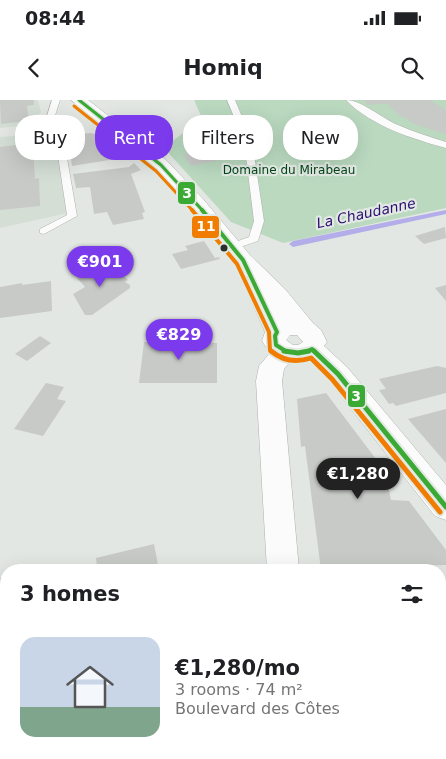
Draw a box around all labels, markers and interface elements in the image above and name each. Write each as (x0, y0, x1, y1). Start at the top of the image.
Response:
text: 08:44 (25, 7, 85, 29)
icon: back (20, 54, 48, 82)
icon: search (398, 54, 426, 82)
text: Homiq (183, 55, 263, 80)
chip: Buy (15, 115, 85, 160)
chip: Rent (95, 115, 173, 160)
chip: Filters (183, 115, 273, 160)
chip: New (283, 115, 358, 160)
park label: Domaine du Mirabeau (223, 163, 355, 177)
line badge: 3 (177, 181, 196, 205)
text: 3 (182, 185, 192, 201)
water label: La Chaudanne (315, 195, 417, 231)
line badge: 11 (191, 215, 220, 239)
text: 11 (196, 218, 216, 234)
unlabelled marker (219, 243, 229, 253)
pin: €901 (70, 246, 130, 288)
text: €901 (78, 252, 122, 271)
pin: €829 (149, 318, 209, 361)
text: €829 (157, 325, 201, 344)
line badge: 3 (347, 384, 366, 408)
text: 3 (351, 388, 361, 404)
pin: €1,280 (317, 458, 399, 500)
text: €1,280 (327, 464, 389, 483)
icon: filters (398, 580, 426, 608)
text: 3 homes (20, 582, 120, 606)
text: €1,280/mo (175, 656, 300, 680)
icon: home (60, 657, 120, 717)
text: 3 rooms · 74 m² (175, 680, 303, 699)
text: Boulevard des Côtes (175, 699, 340, 718)

